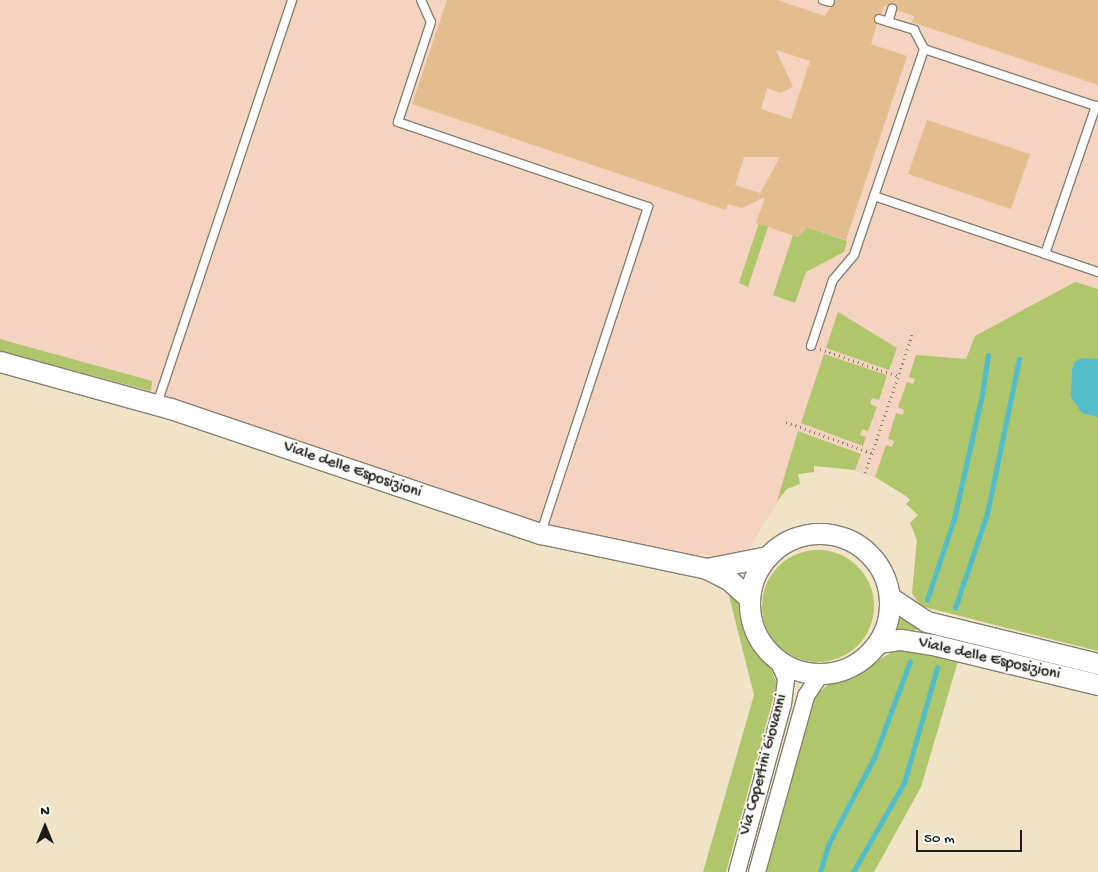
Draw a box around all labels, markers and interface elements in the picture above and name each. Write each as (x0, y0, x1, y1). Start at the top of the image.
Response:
street label: Viale delle Esposizioni (280, 438, 424, 504)
street label: Viale delle Esposizioni (916, 634, 1062, 686)
street label: Via Copertini Giovanni (737, 692, 793, 838)
north arrow (20, 802, 70, 852)
text: N (40, 803, 50, 820)
scale bar (918, 820, 1024, 852)
text: 50 m (924, 830, 955, 848)

